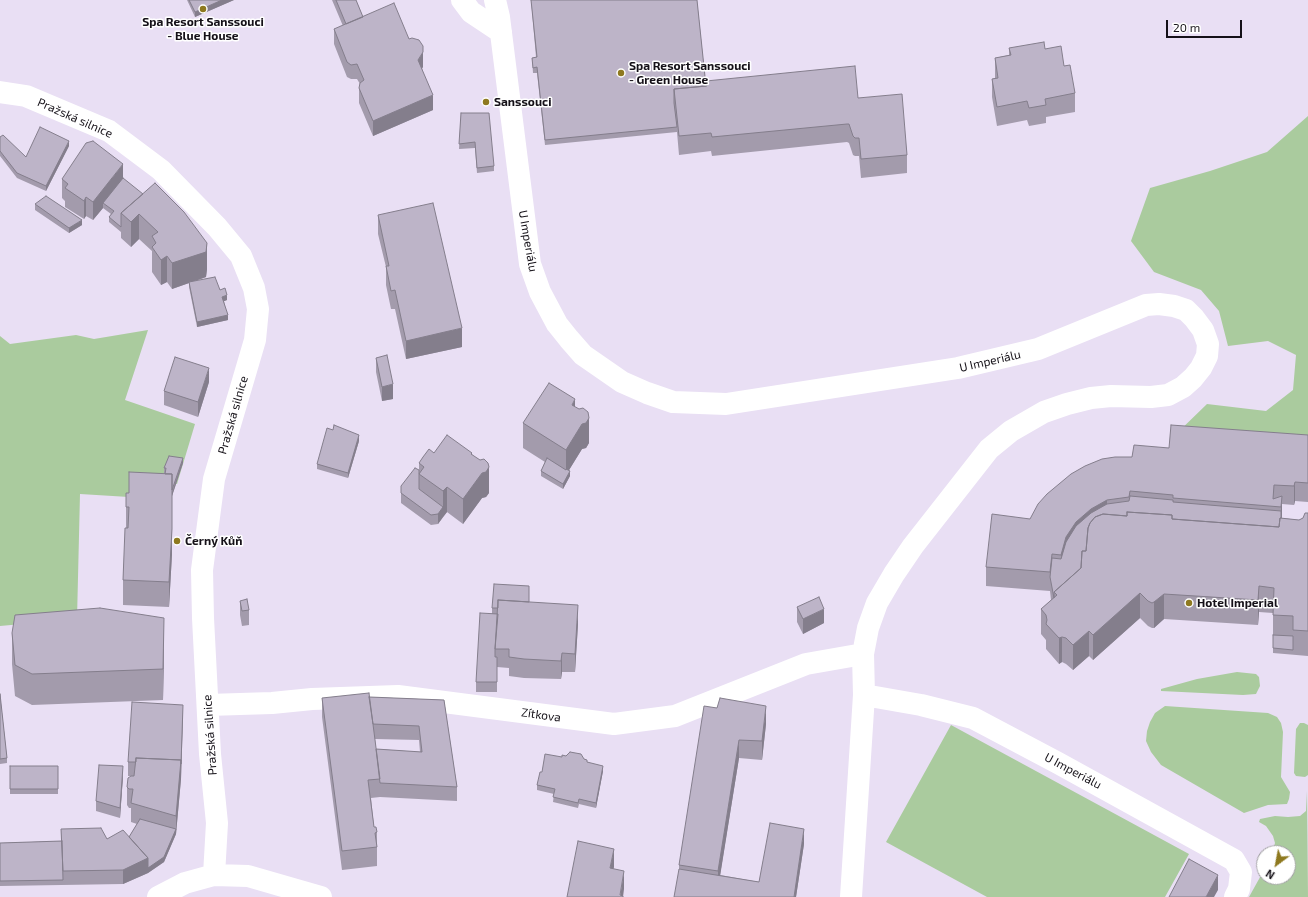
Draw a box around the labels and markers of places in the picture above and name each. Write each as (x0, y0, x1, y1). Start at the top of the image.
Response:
marker: Spa Resort Sanssouci - Blue House (198, 4, 208, 14)
place label: Spa Resort Sanssouci - Blue House (142, 15, 264, 43)
place label: Spa Resort Sanssouci - Green House (629, 59, 751, 87)
marker: Spa Resort Sanssouci - Green House (616, 68, 626, 78)
place label: Sanssouci (494, 95, 551, 109)
marker: Sanssouci (481, 97, 491, 107)
place label: Černý Kůň (185, 534, 242, 548)
marker: Černý Kůň (172, 536, 182, 546)
place label: Hotel Imperial (1197, 596, 1278, 610)
marker: Hotel Imperial (1184, 598, 1194, 608)

